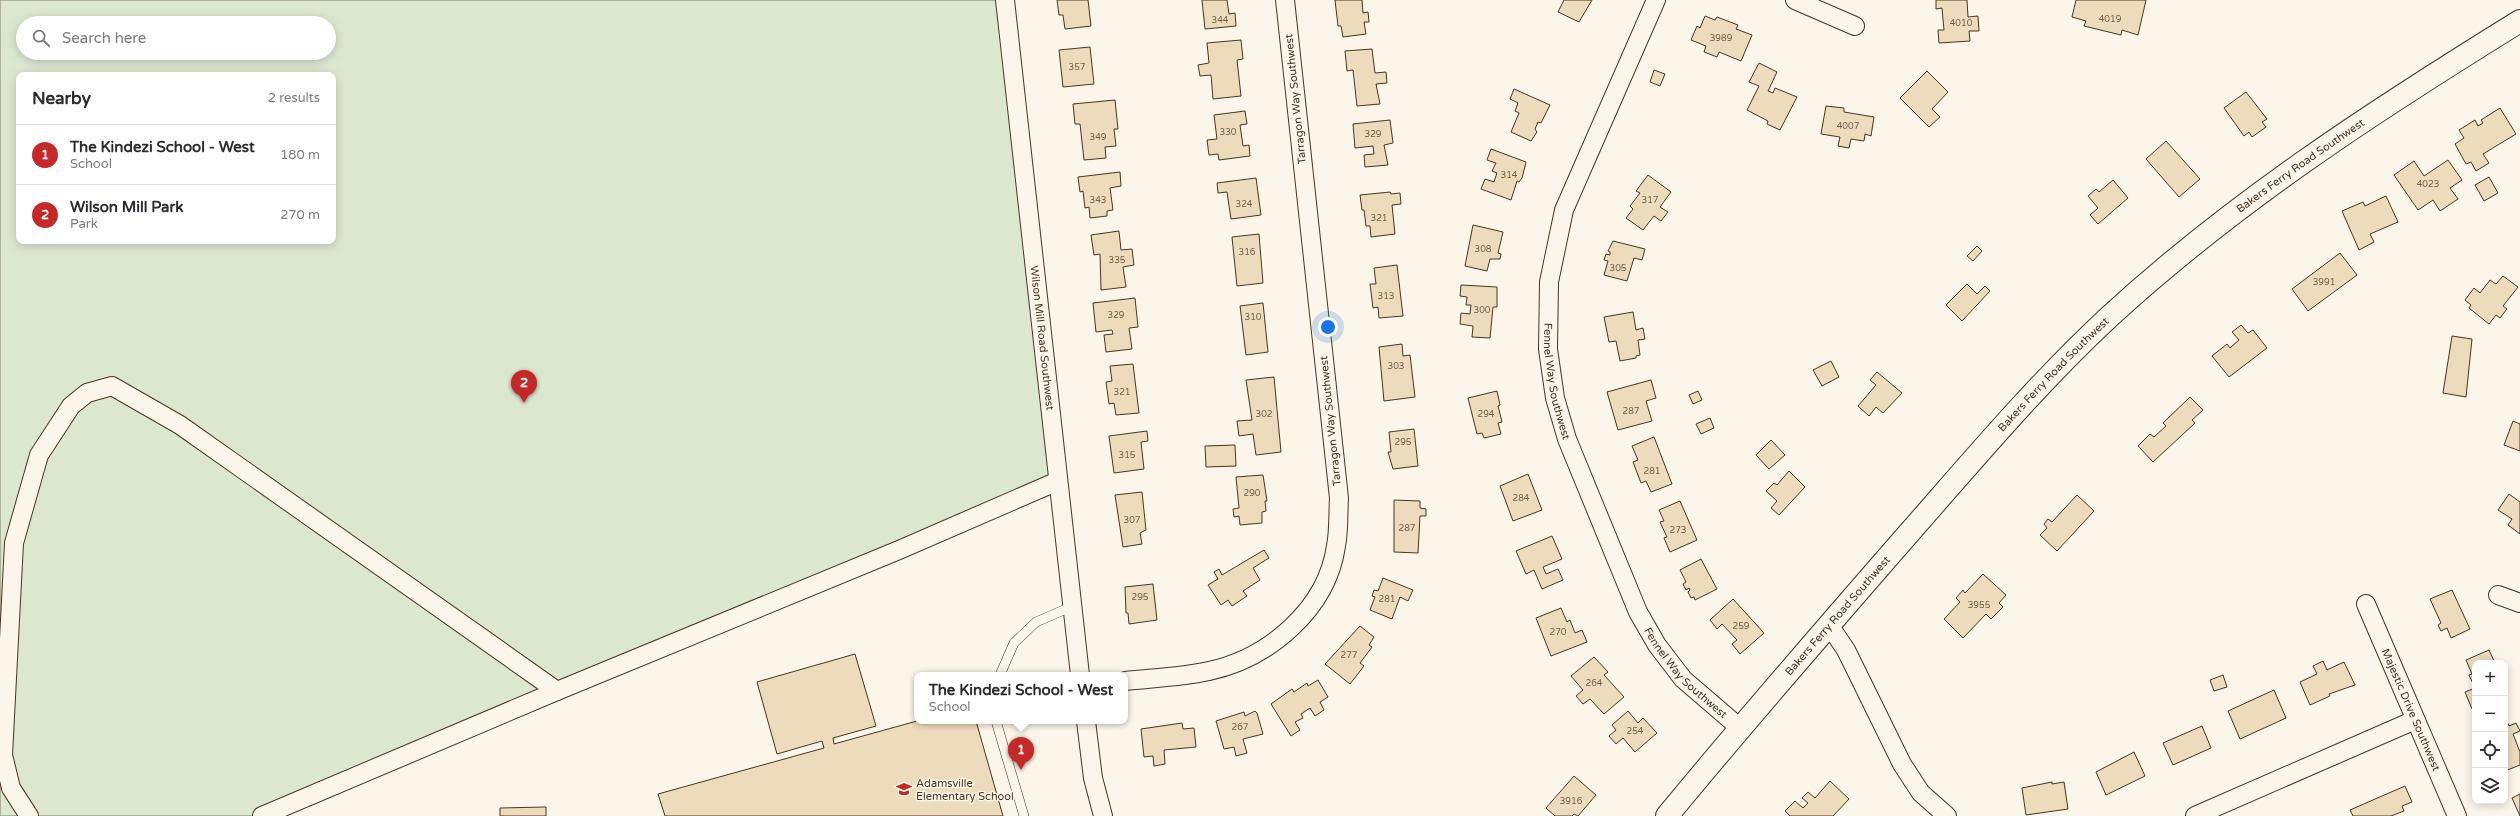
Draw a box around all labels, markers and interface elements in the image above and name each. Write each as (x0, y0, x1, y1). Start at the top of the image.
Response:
house number: 4019 (2099, 14, 2122, 25)
house number: 344 (1212, 15, 1229, 26)
search box (16, 16, 336, 60)
house number: 4010 (1950, 18, 1973, 29)
icon: search (30, 27, 52, 49)
text: Search here (62, 29, 146, 47)
street label: Tarragon Way Southwest (1282, 33, 1309, 165)
house number: 3989 (1710, 33, 1733, 44)
house number: 357 (1069, 62, 1086, 73)
text: Nearby (32, 88, 91, 109)
text: 2 results (268, 90, 320, 106)
street label: Bakers Ferry Road Southwest (2234, 116, 2367, 216)
house number: 4007 (1837, 121, 1860, 132)
house number: 330 (1220, 127, 1237, 138)
house number: 329 (1365, 129, 1382, 140)
house number: 349 (1090, 132, 1107, 143)
text: The Kindezi School - West (70, 138, 255, 156)
text: 1 (41, 147, 49, 163)
text: 180 m (280, 147, 320, 163)
text: School (70, 156, 112, 172)
house number: 314 (1501, 170, 1518, 181)
house number: 4023 (2417, 179, 2439, 190)
house number: 343 (1090, 195, 1106, 206)
house number: 317 (1642, 195, 1659, 206)
text: Wilson Mill Park (70, 198, 183, 216)
house number: 324 (1236, 199, 1253, 210)
text: 2 (41, 207, 49, 223)
text: 270 m (280, 207, 320, 223)
house number: 321 (1371, 213, 1387, 224)
text: Park (70, 216, 98, 232)
house number: 308 (1475, 244, 1492, 255)
house number: 316 (1239, 247, 1256, 258)
house number: 335 (1109, 255, 1126, 266)
house number: 305 (1610, 263, 1627, 274)
street label: Wilson Mill Road Southwest (1028, 265, 1057, 411)
house number: 3991 (2313, 277, 2335, 288)
house number: 313 (1378, 291, 1394, 302)
house number: 300 (1474, 305, 1491, 316)
house number: 329 (1108, 310, 1125, 321)
house number: 310 (1245, 312, 1262, 323)
street label: Bakers Ferry Road Southwest (1995, 315, 2112, 434)
your location (1318, 317, 1338, 337)
street label: Fennel Way Southwest (1541, 323, 1573, 441)
street label: Tarragon Way Southwest (1317, 355, 1344, 487)
house number: 303 (1388, 361, 1404, 372)
pin: 2 (511, 370, 537, 403)
house number: 321 (1114, 387, 1130, 398)
house number: 287 (1623, 406, 1640, 417)
house number: 302 (1256, 409, 1272, 420)
house number: 294 (1478, 409, 1495, 420)
house number: 295 (1395, 437, 1412, 448)
house number: 315 (1119, 450, 1136, 461)
house number: 281 (1644, 466, 1660, 477)
house number: 290 (1244, 488, 1261, 499)
house number: 284 (1513, 493, 1530, 504)
house number: 307 (1124, 515, 1141, 526)
house number: 287 (1399, 523, 1416, 534)
house number: 273 (1670, 525, 1686, 536)
street label: Bakers Ferry Road Southwest (1782, 554, 1893, 678)
house number: 295 (1132, 592, 1149, 603)
house number: 281 (1379, 594, 1395, 605)
house number: 3955 (1968, 600, 1991, 611)
house number: 259 (1733, 621, 1750, 632)
street label: Fennel Way Southwest (1641, 625, 1730, 721)
house number: 270 (1550, 627, 1567, 638)
street label: Majestic Drive Southwest (2379, 647, 2443, 773)
house number: 277 (1341, 650, 1358, 661)
map controls (2472, 660, 2508, 804)
button: + (2472, 660, 2508, 696)
popup (914, 672, 1128, 724)
house number: 264 (1586, 678, 1603, 689)
text: The Kindezi School - West (929, 681, 1113, 699)
button: − (2472, 696, 2508, 732)
text: School (929, 699, 971, 715)
house number: 267 (1232, 722, 1249, 733)
house number: 254 (1627, 726, 1644, 737)
button: locate (2472, 732, 2508, 768)
pin: 1 (1008, 737, 1034, 770)
button: layers (2472, 768, 2508, 804)
place label: Adamsville Elementary School (916, 777, 1014, 803)
school or university icon: Adamsville Elementary School (895, 780, 913, 798)
house number: 3916 (1560, 796, 1583, 807)

